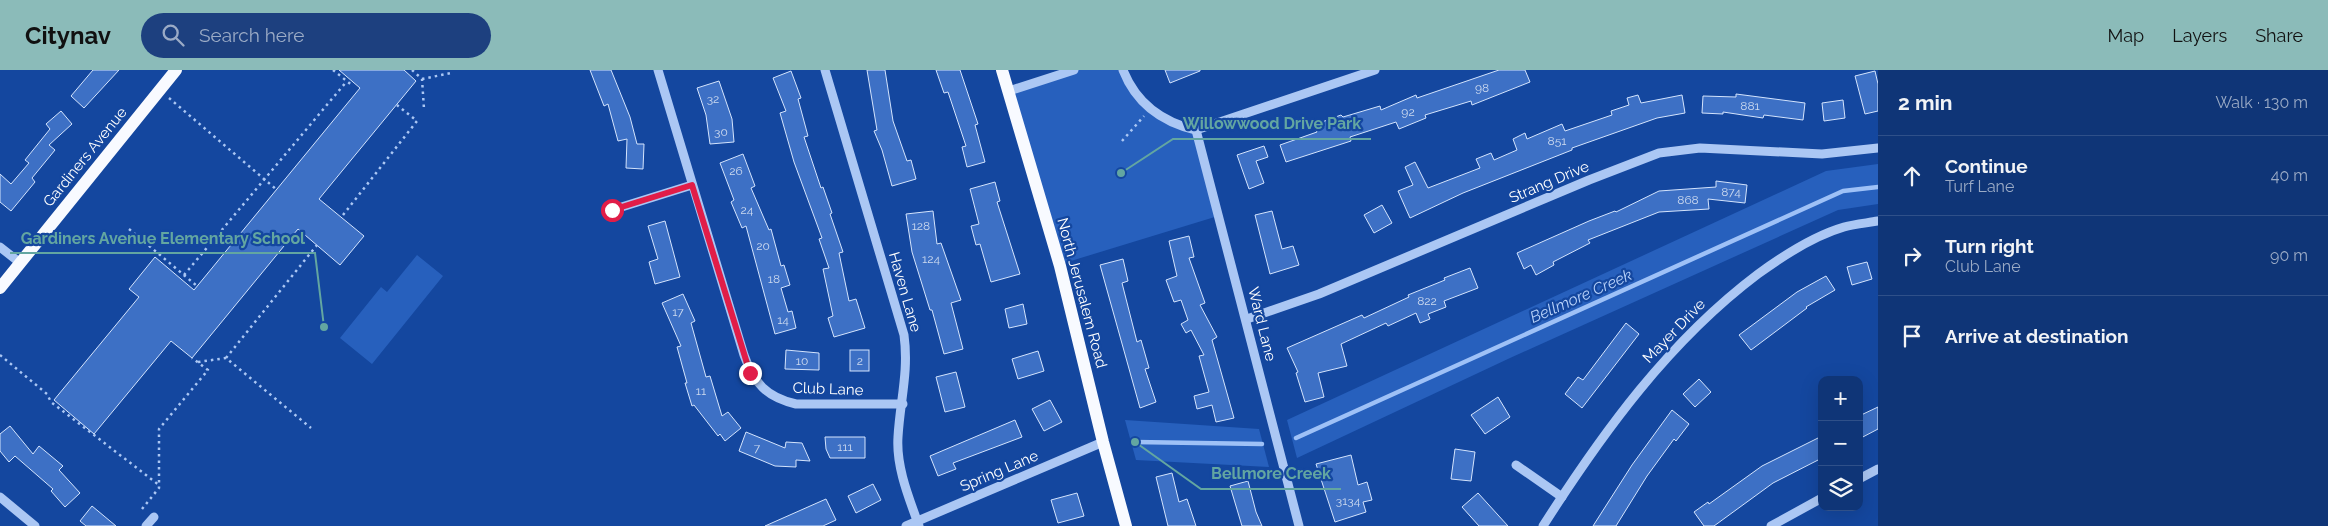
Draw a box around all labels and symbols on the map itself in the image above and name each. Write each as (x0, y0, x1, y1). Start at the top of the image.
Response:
house number: 98 (1475, 81, 1489, 95)
house number: 32 (707, 92, 719, 106)
house number: 881 (1740, 99, 1760, 113)
street label: Gardiners Avenue (39, 104, 131, 210)
house number: 92 (1401, 105, 1415, 119)
callout: Willowwood Drive Park (1173, 108, 1371, 139)
text: Willowwood Drive Park (1183, 114, 1361, 133)
house number: 30 (714, 125, 728, 139)
house number: 851 (1548, 134, 1566, 148)
street label: Strang Drive (1506, 157, 1592, 207)
house number: 26 (729, 164, 743, 178)
house number: 874 (1721, 185, 1741, 199)
house number: 868 (1677, 193, 1699, 207)
route start (601, 199, 624, 222)
house number: 24 (741, 203, 754, 217)
street label: North Jerusalem Road (1053, 216, 1111, 370)
house number: 128 (912, 219, 930, 233)
callout: Gardiners Avenue Elementary School (10, 222, 315, 253)
text: Gardiners Avenue Elementary School (21, 229, 306, 248)
house number: 20 (756, 239, 770, 253)
street label: Haven Lane (885, 250, 925, 334)
house number: 124 (922, 252, 940, 266)
water label: Bellmore Creek (1527, 265, 1635, 327)
house number: 18 (768, 272, 780, 286)
street label: Ward Lane (1244, 285, 1280, 363)
house number: 822 (1417, 294, 1437, 308)
street label: Mayer Drive (1639, 295, 1709, 367)
house number: 17 (672, 305, 684, 319)
house number: 14 (777, 313, 789, 327)
house number: 10 (796, 354, 808, 368)
house number: 2 (857, 354, 863, 368)
route end (739, 362, 762, 385)
street label: Club Lane (792, 379, 864, 399)
house number: 11 (696, 384, 706, 398)
house number: 111 (837, 440, 853, 454)
house number: 7 (754, 441, 761, 455)
street label: Spring Lane (957, 446, 1041, 496)
callout: Bellmore Creek (1201, 458, 1341, 489)
text: Bellmore Creek (1211, 464, 1331, 483)
house number: 3134 (1336, 494, 1361, 508)

